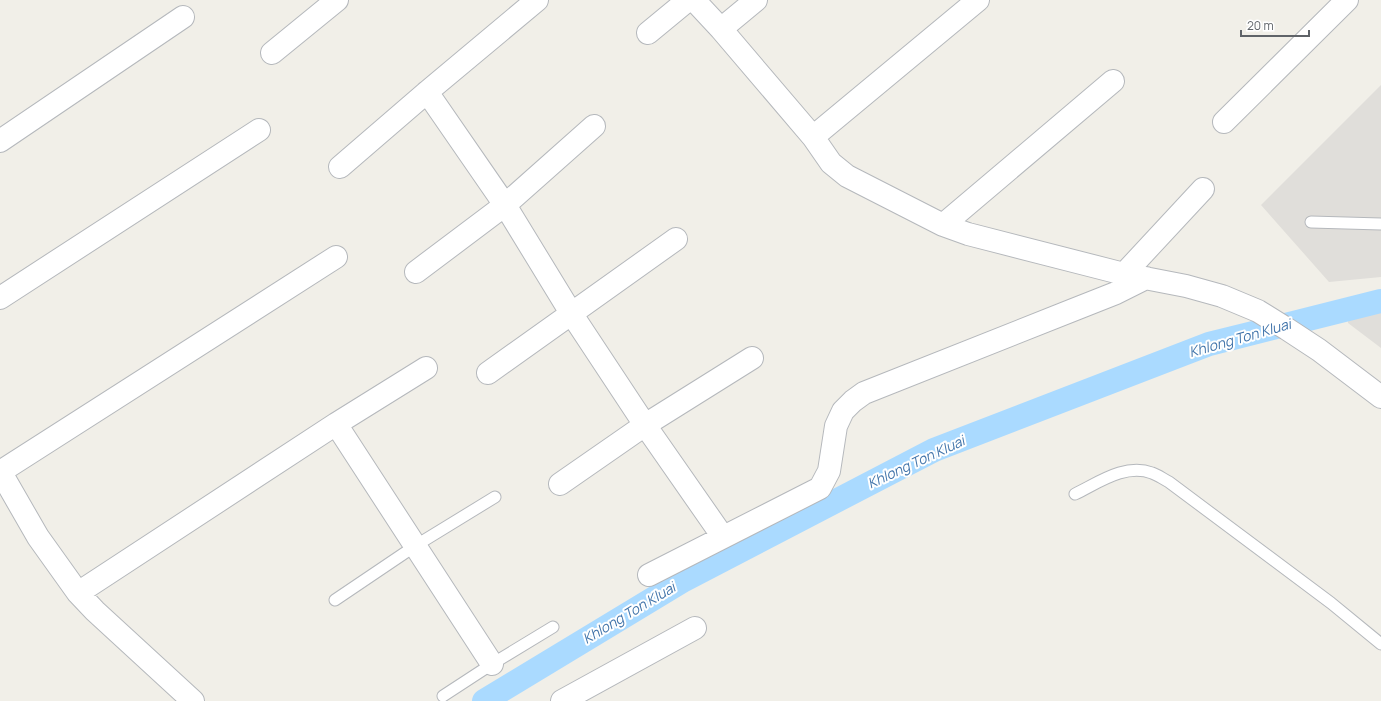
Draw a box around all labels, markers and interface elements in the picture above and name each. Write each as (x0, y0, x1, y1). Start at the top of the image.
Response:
scale bar (1241, 12, 1309, 38)
text: 20 m (1247, 17, 1274, 34)
water label: Khlong Ton Kluai (1187, 313, 1295, 361)
water label: Khlong Ton Kluai (864, 430, 969, 492)
water label: Khlong Ton Kluai (579, 576, 680, 648)

